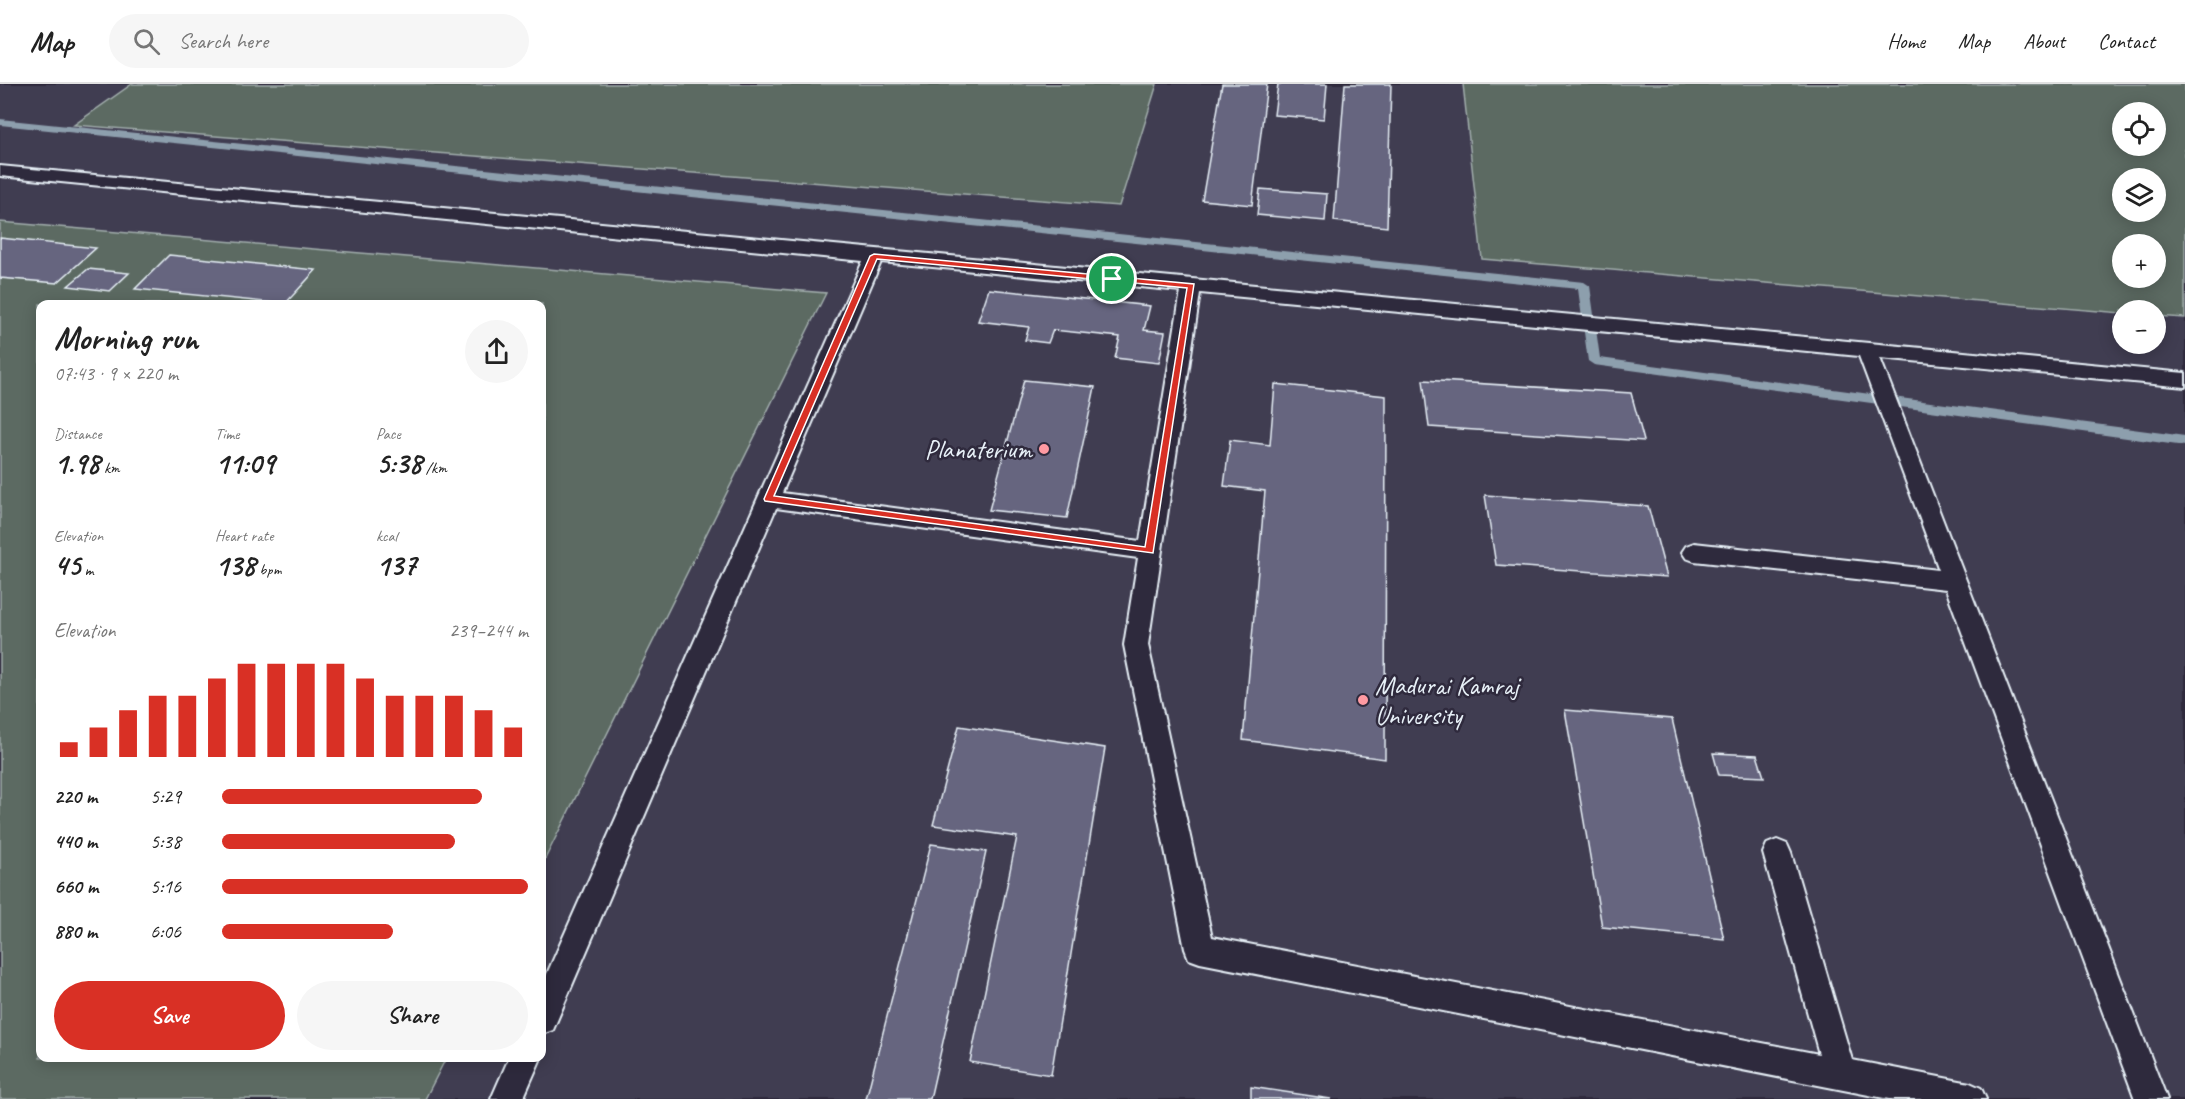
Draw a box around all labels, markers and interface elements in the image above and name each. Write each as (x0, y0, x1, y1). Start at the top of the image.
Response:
search box (109, 14, 529, 68)
text: Map (30, 24, 73, 59)
icon: search (130, 25, 163, 58)
text: Search here (178, 27, 268, 55)
text: Home (1887, 28, 1925, 54)
text: Map (1958, 28, 1990, 54)
text: About (2023, 28, 2065, 54)
text: Contact (2098, 28, 2155, 54)
map controls (2112, 102, 2166, 354)
button: locate (2112, 102, 2166, 156)
button: layers (2112, 168, 2166, 222)
button: + (2112, 234, 2166, 288)
pin (1086, 253, 1137, 304)
icon: arrive (1095, 262, 1128, 295)
button: − (2112, 300, 2166, 354)
text: Morning run (54, 317, 198, 359)
button: share (465, 320, 528, 383)
text: 07:43 · 9 × 220 m (54, 361, 178, 386)
text: Distance (54, 424, 102, 444)
text: Time (215, 424, 239, 444)
text: Pace (376, 424, 401, 444)
place label: Planaterium (925, 433, 1034, 466)
marker: Planaterium (1037, 442, 1051, 456)
text: 1.98 (54, 444, 100, 482)
text: 11:09 (215, 444, 275, 482)
text: 5:38 (376, 444, 422, 482)
text: km (100, 458, 120, 478)
text: /km (422, 458, 447, 478)
text: Elevation (54, 526, 103, 546)
text: Heart rate (215, 526, 273, 546)
text: kcal (376, 526, 397, 546)
text: 45 (54, 546, 81, 584)
text: 138 (215, 546, 256, 584)
text: 137 (376, 546, 416, 584)
text: m (81, 560, 93, 580)
text: bpm (256, 560, 281, 580)
text: Elevation (54, 618, 116, 643)
text: 239–244 m (449, 618, 528, 643)
place label: Madurai Kamraj University (1375, 669, 1522, 732)
marker: Madurai Kamraj University (1356, 693, 1370, 707)
text: 220 m (54, 784, 97, 809)
text: 5:29 (150, 784, 181, 809)
text: 440 m (54, 829, 97, 854)
text: 5:38 (150, 829, 181, 854)
text: 660 m (54, 874, 98, 899)
text: 5:16 (150, 874, 181, 899)
text: 880 m (54, 919, 97, 944)
text: 6:06 (150, 919, 181, 944)
button: Save (54, 981, 285, 1050)
button: Share (297, 981, 528, 1050)

